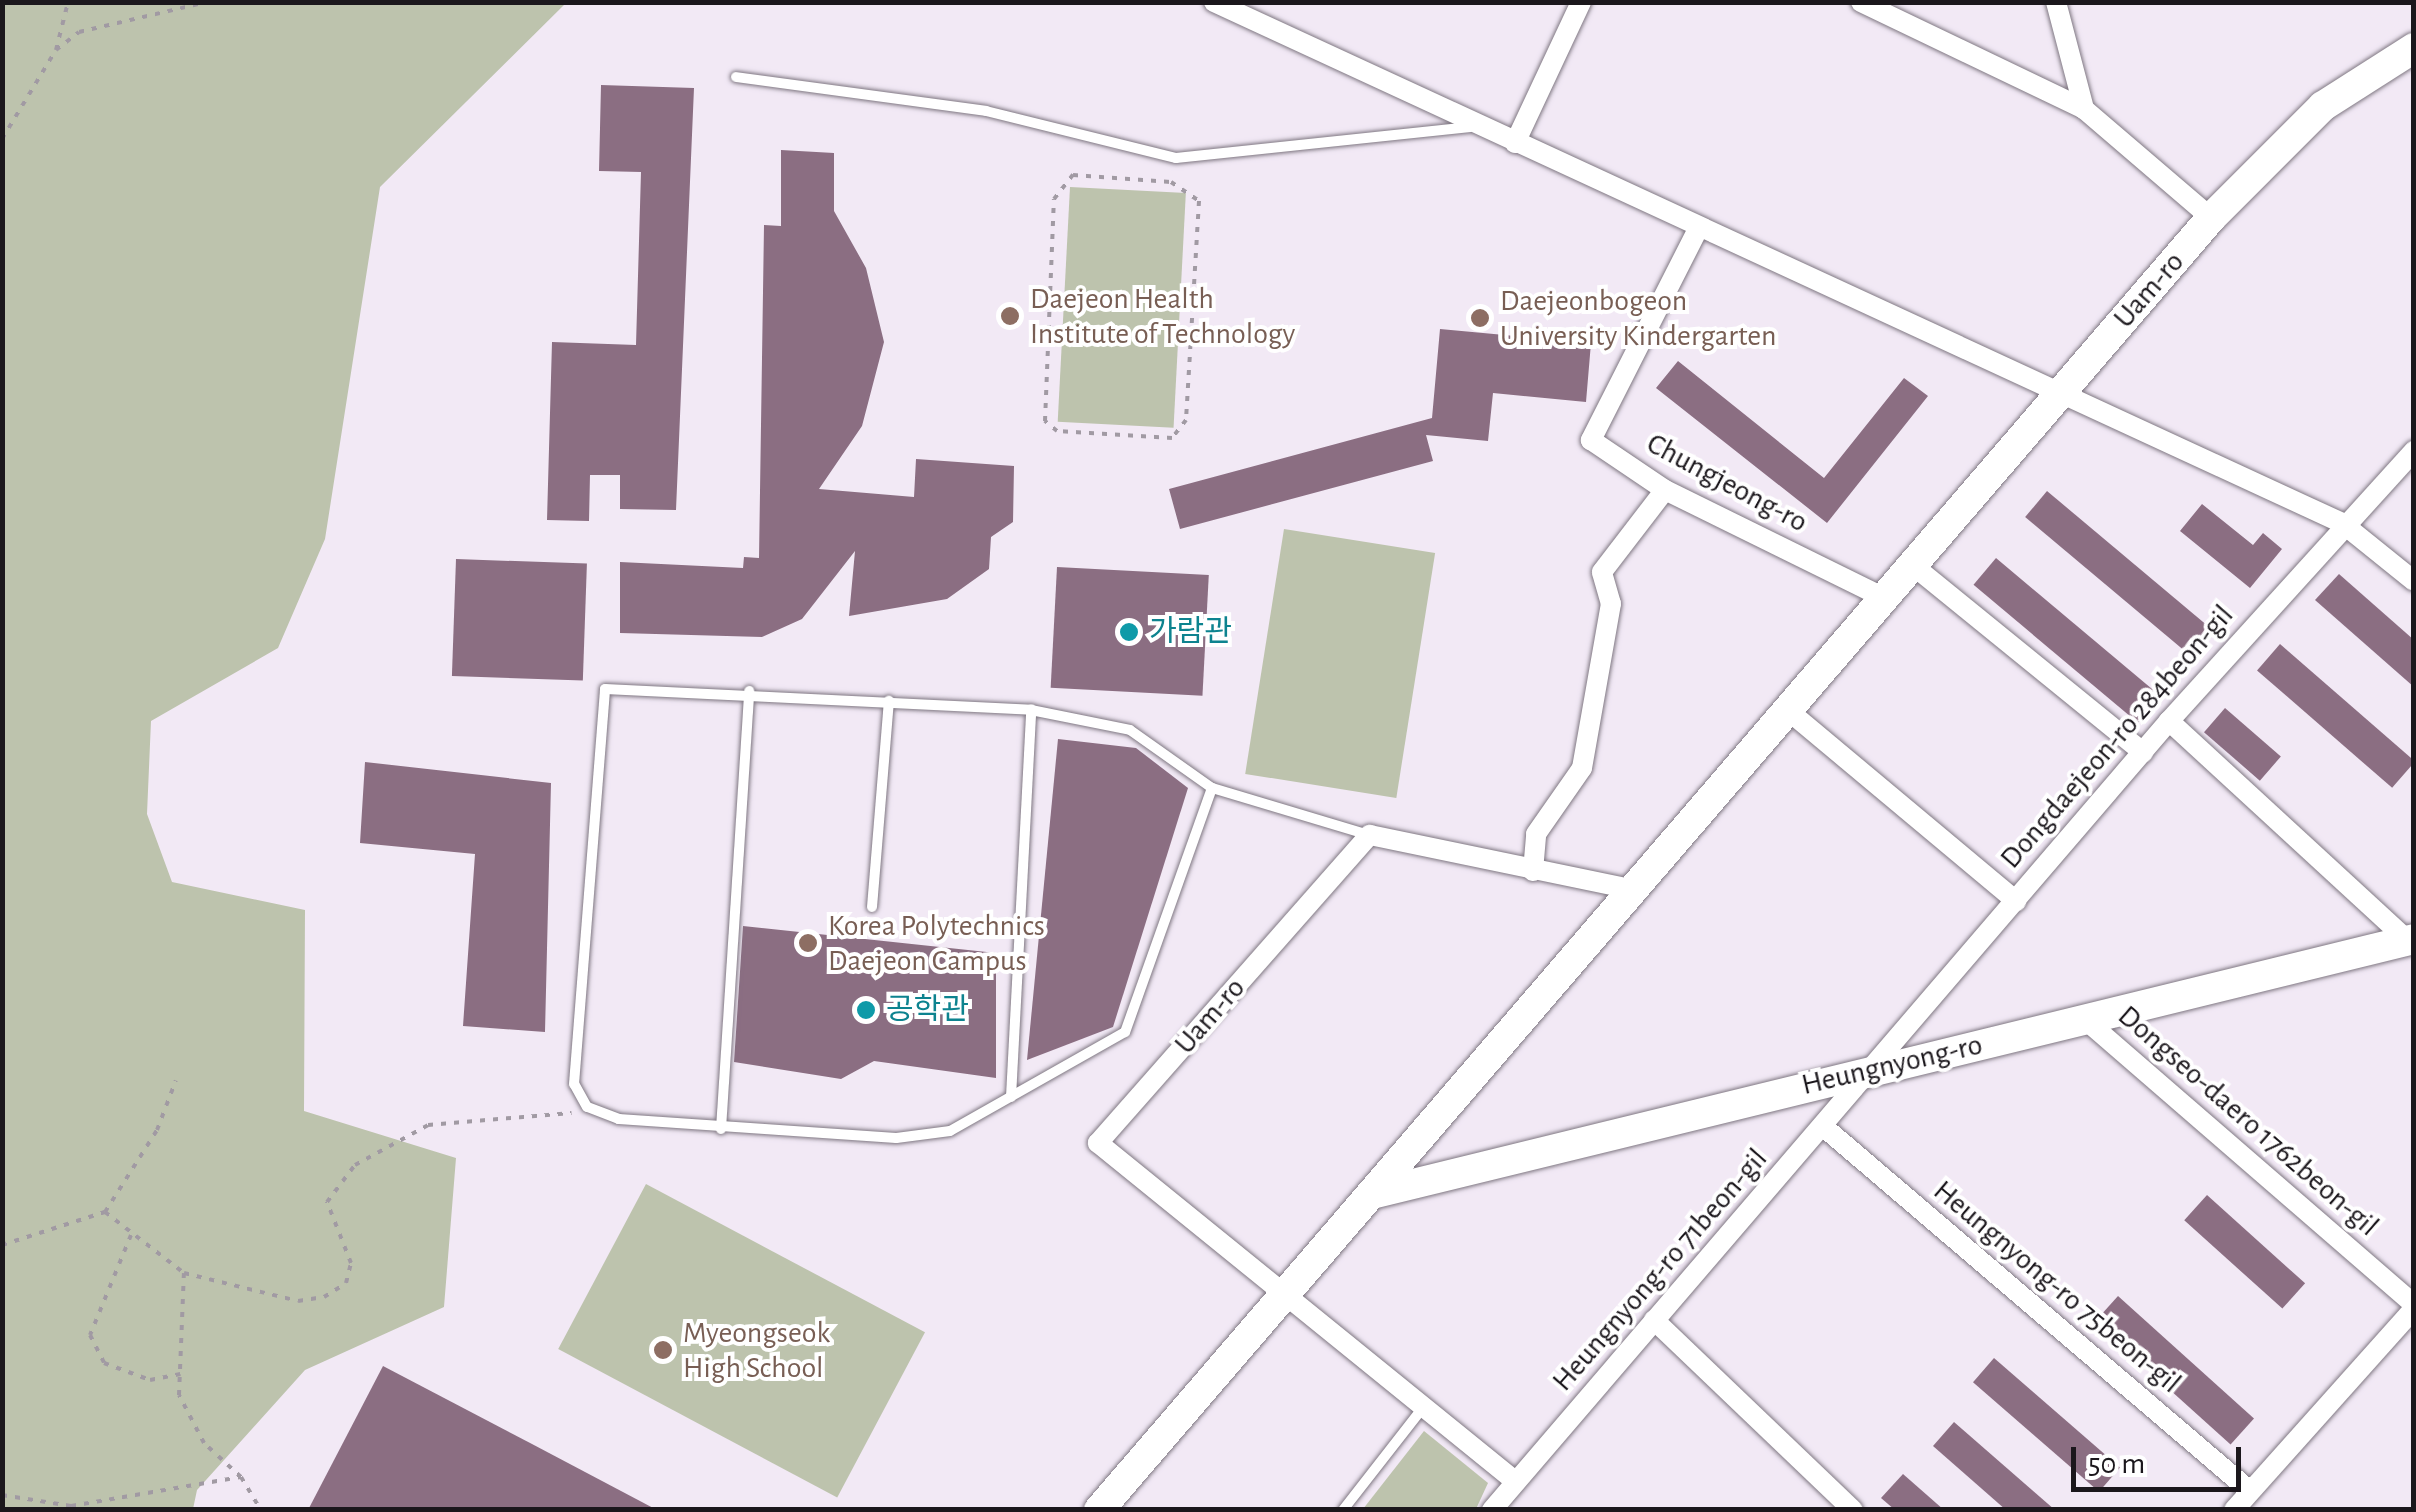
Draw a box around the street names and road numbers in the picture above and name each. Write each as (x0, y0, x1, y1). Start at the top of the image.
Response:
street label: Uam-ro (2106, 244, 2192, 336)
street label: Chungjeong-ro (1641, 426, 1813, 540)
street label: Dongdaejeon-ro 284beon-gil (1993, 598, 2241, 876)
street label: Uam-ro (1167, 970, 1253, 1062)
street label: Dongseo-daero 1762beon-gil (2110, 998, 2386, 1244)
street label: Heungnyong-ro (1798, 1027, 1986, 1103)
street label: Heungnyong-ro 71beon-gil (1545, 1141, 1775, 1399)
street label: Heungnyong-ro 75beon-gil (1926, 1173, 2188, 1401)

